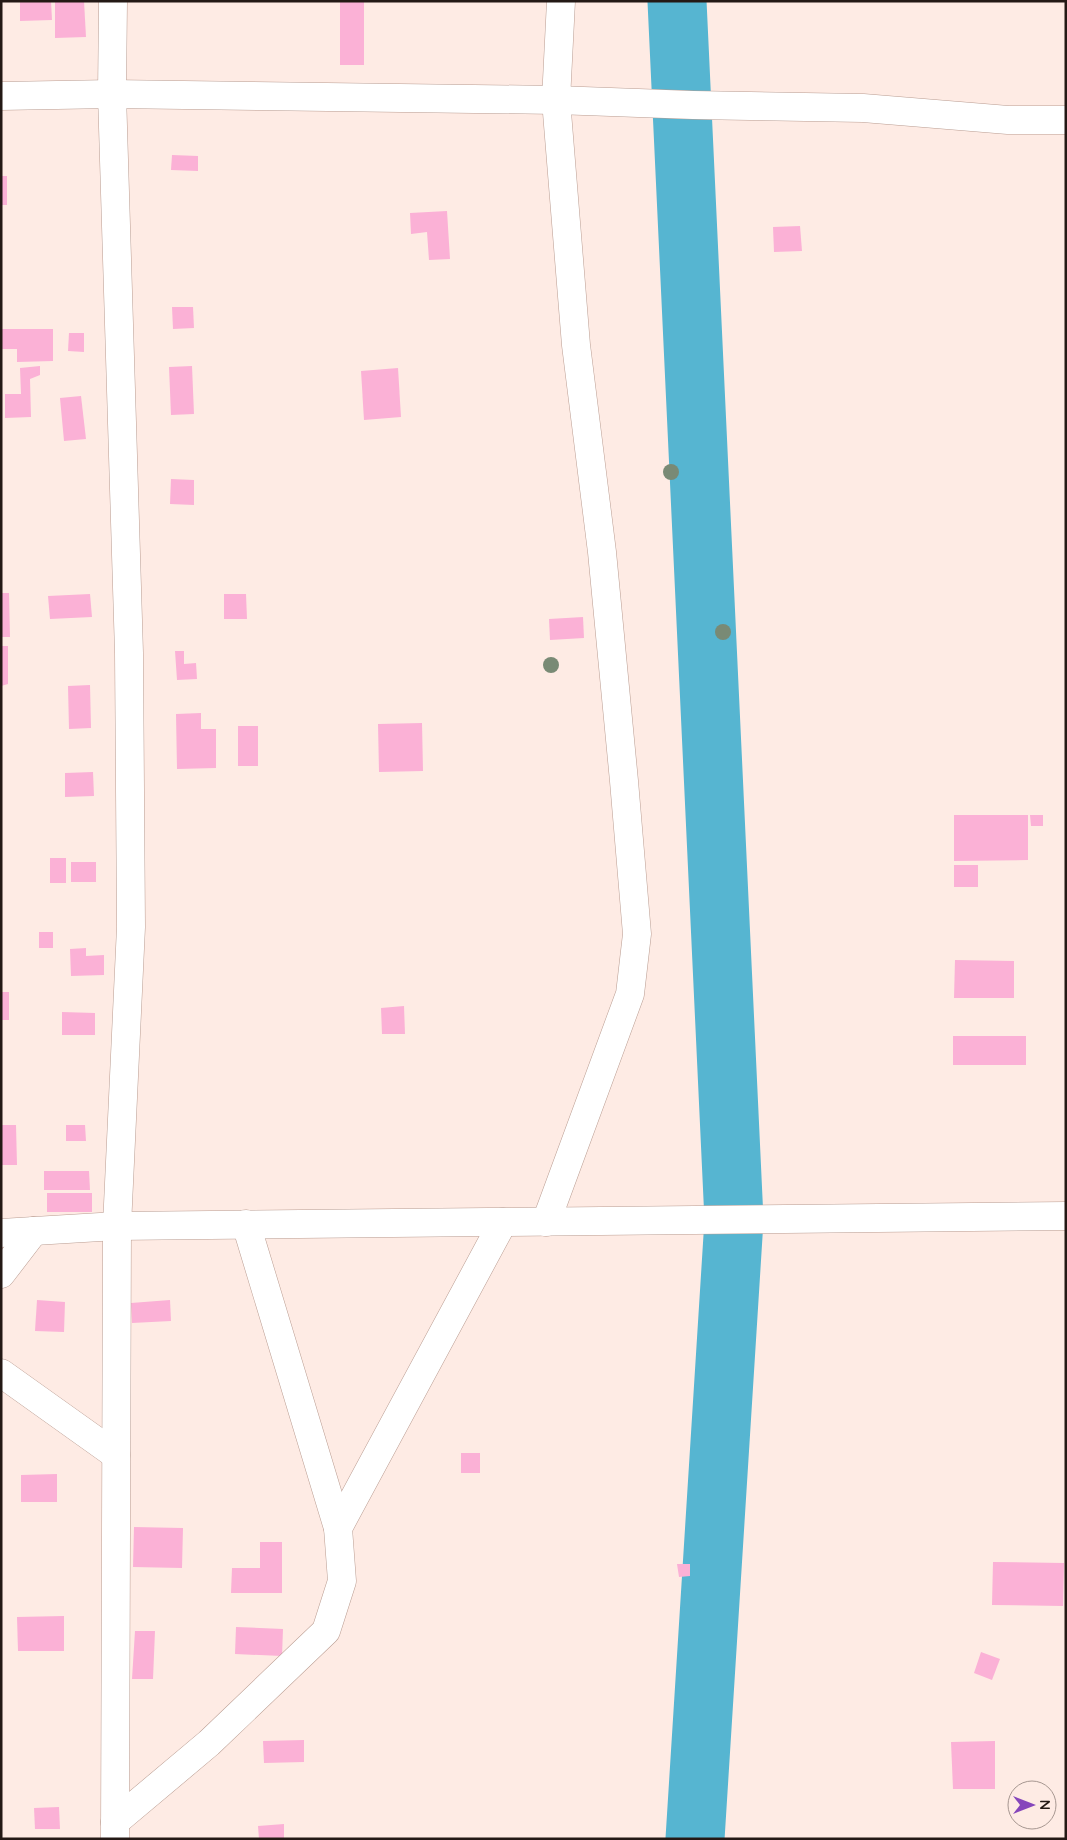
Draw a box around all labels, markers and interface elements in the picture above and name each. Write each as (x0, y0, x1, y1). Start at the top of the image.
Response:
north arrow (1007, 1780, 1057, 1830)
text: N (1036, 1800, 1054, 1810)

